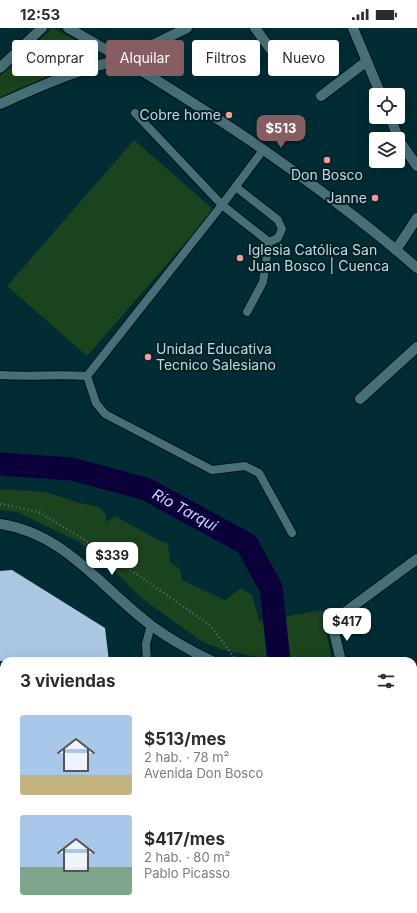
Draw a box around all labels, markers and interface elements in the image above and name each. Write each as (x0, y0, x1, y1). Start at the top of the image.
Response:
text: 12:53 (20, 5, 60, 24)
chip: Comprar (12, 40, 98, 76)
chip: Alquilar (106, 40, 184, 76)
chip: Filtros (192, 40, 260, 76)
chip: Nuevo (268, 40, 339, 76)
map controls (369, 88, 405, 168)
button: locate (369, 88, 405, 124)
place label: Cobre home (140, 106, 221, 123)
marker: Cobre home (224, 110, 234, 120)
pin: $513 (257, 115, 305, 149)
text: $513 (266, 120, 296, 136)
button: layers (369, 132, 405, 168)
marker: Don Bosco (322, 155, 332, 165)
place label: Don Bosco (291, 166, 363, 183)
place label: Janne (326, 189, 367, 206)
marker: Janne (370, 193, 380, 203)
place label: Iglesia Católica San Juan Bosco | Cuenca (248, 241, 389, 274)
marker: Iglesia Católica San Juan Bosco | Cuenca (235, 253, 245, 263)
place label: Unidad Educativa Tecnico Salesiano (156, 340, 276, 373)
marker: Unidad Educativa Tecnico Salesiano (143, 352, 153, 362)
water label: Río Tarqui (149, 484, 221, 535)
pin: $339 (88, 542, 136, 576)
text: $339 (95, 547, 129, 563)
pin: $417 (323, 608, 371, 642)
text: $417 (332, 613, 362, 629)
icon: filters (375, 670, 397, 692)
text: 3 viviendas (20, 671, 115, 691)
text: $513/mes (144, 729, 226, 749)
icon: home (52, 731, 100, 779)
text: 2 hab. · 78 m² (144, 749, 229, 765)
text: Avenida Don Bosco (144, 765, 263, 781)
text: $417/mes (144, 829, 225, 849)
icon: home (52, 831, 100, 879)
text: 2 hab. · 80 m² (144, 849, 230, 865)
text: Pablo Picasso (144, 865, 230, 881)

